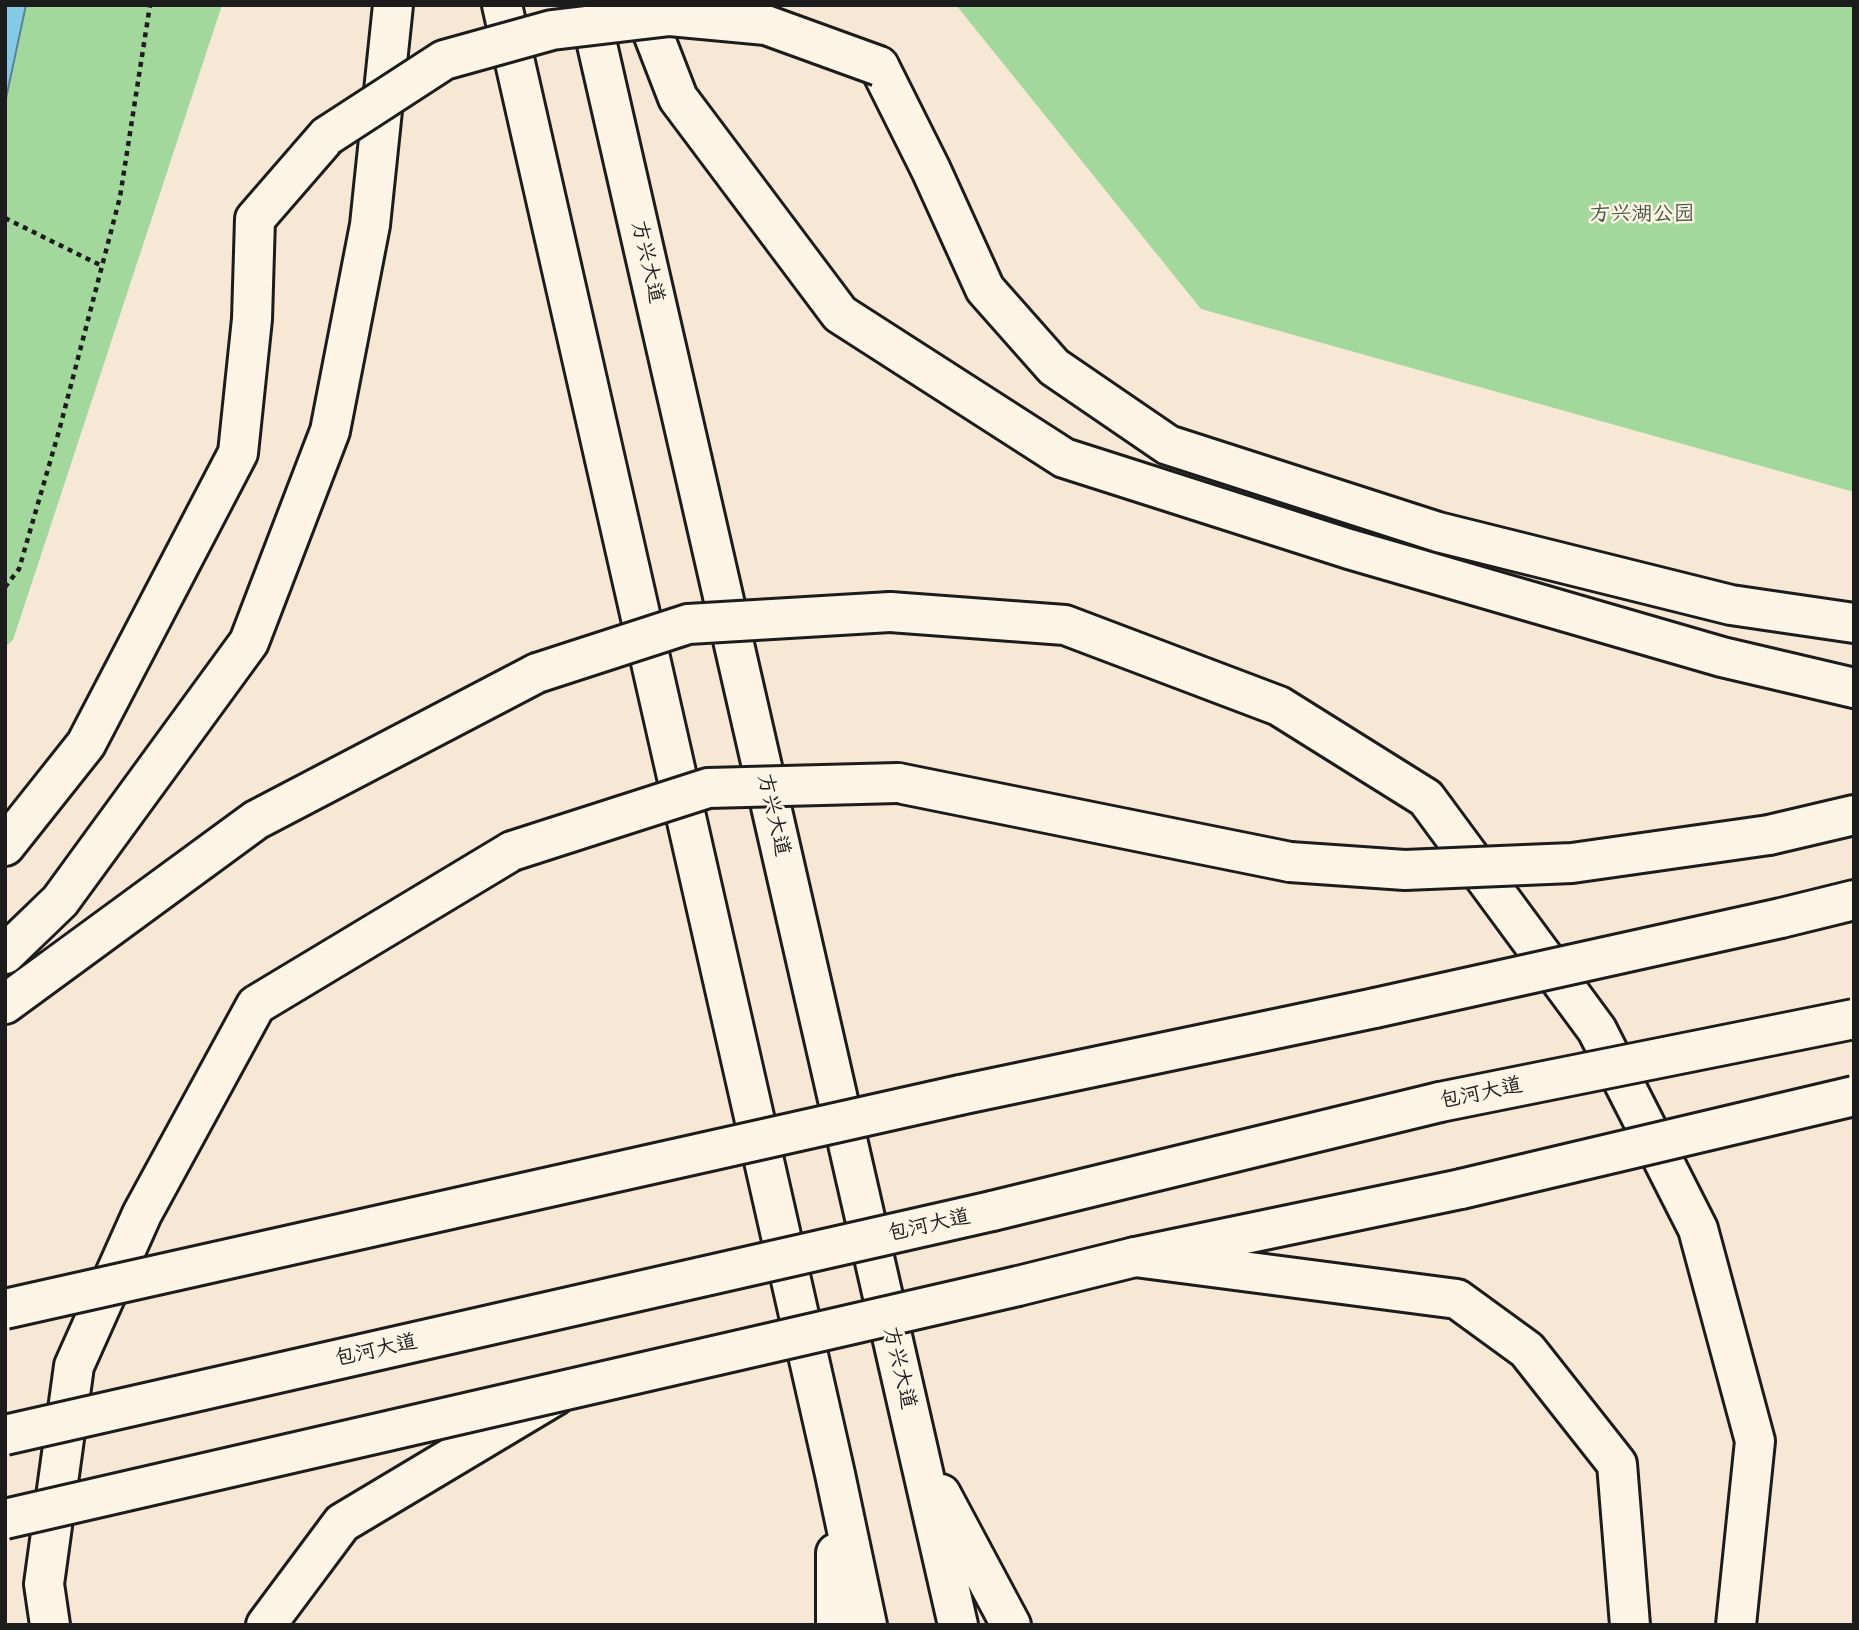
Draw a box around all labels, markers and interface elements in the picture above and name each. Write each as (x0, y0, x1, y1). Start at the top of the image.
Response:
park label: 方兴湖公园 (1590, 202, 1694, 228)
street label: 方兴大道 (625, 218, 669, 306)
street label: 方兴大道 (751, 771, 795, 859)
street label: 包河大道 (1437, 1073, 1525, 1115)
street label: 包河大道 (885, 1204, 973, 1248)
street label: 方兴大道 (877, 1324, 921, 1412)
street label: 包河大道 (332, 1329, 420, 1373)

